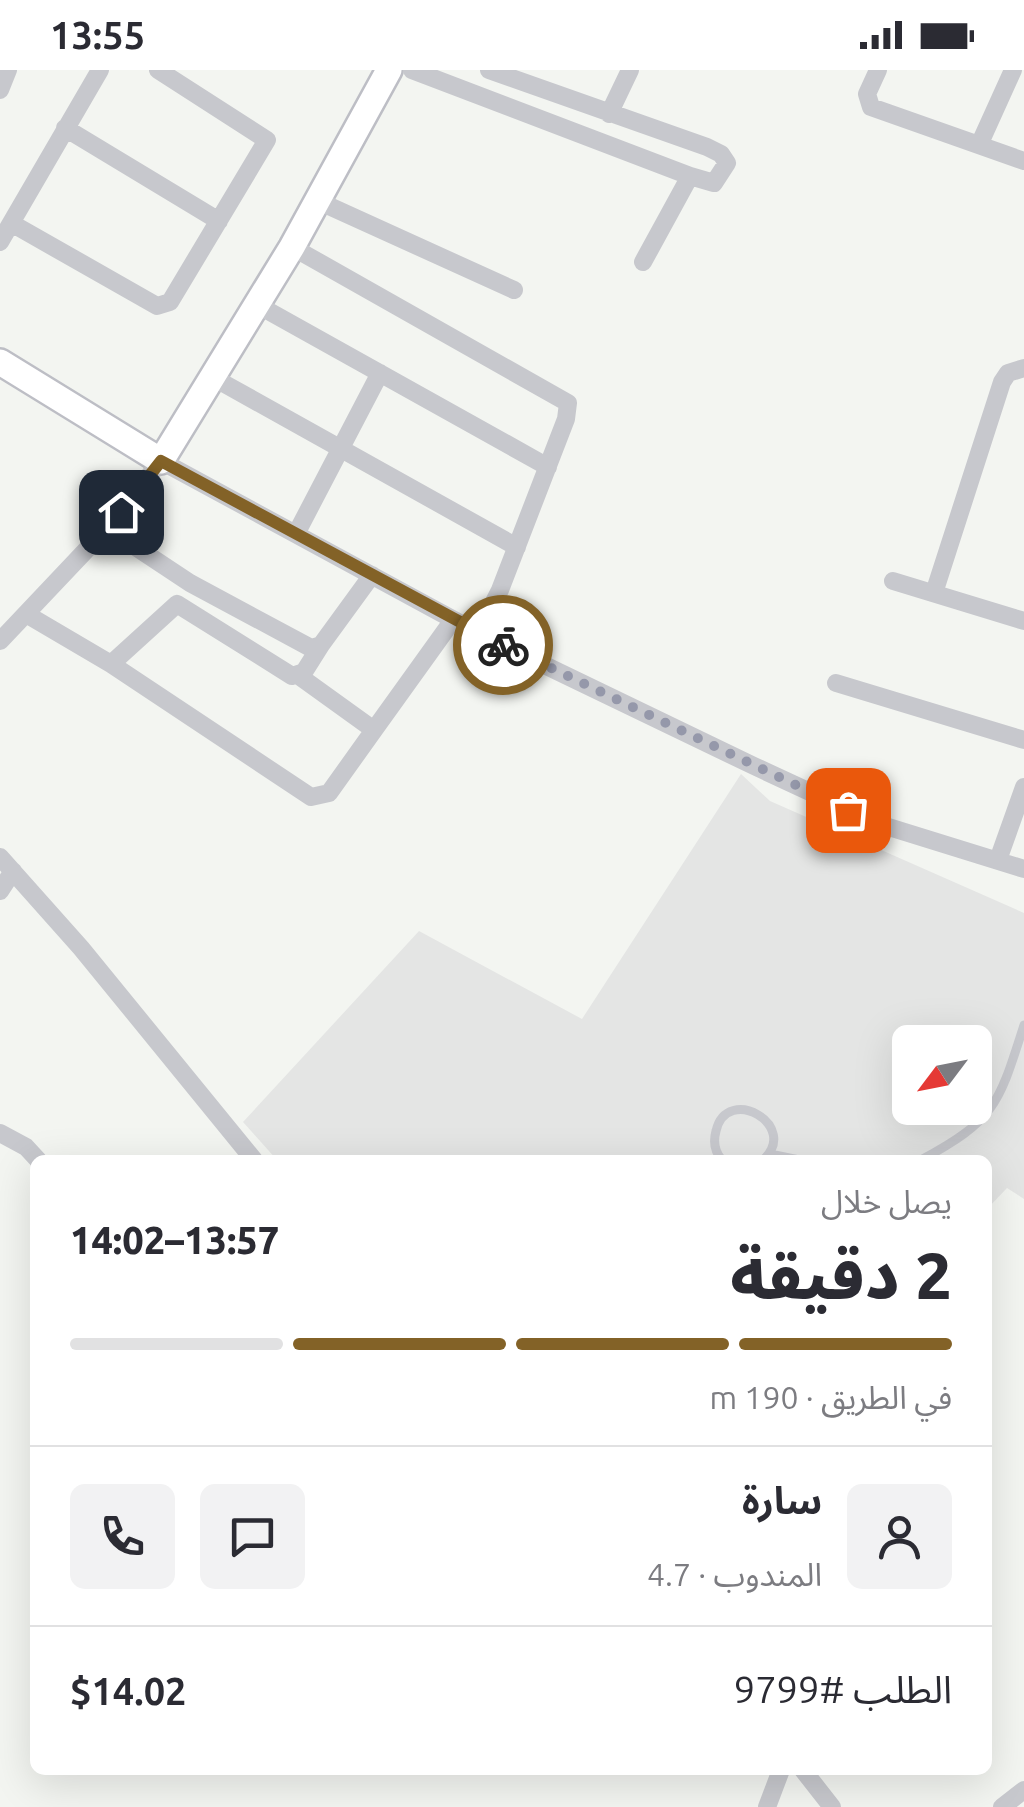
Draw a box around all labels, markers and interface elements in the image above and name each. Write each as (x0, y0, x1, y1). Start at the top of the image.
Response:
text: 13:55 (50, 14, 145, 56)
pin (79, 470, 164, 555)
icon: home (94, 485, 149, 540)
courier (453, 595, 553, 695)
icon: bike (476, 618, 531, 673)
pin (806, 768, 891, 853)
icon: bag (821, 783, 876, 838)
north arrow (892, 1025, 992, 1125)
map controls (892, 1025, 992, 1125)
text: يصل خلال (821, 1183, 952, 1219)
text: 13:57–14:02 (70, 1219, 279, 1261)
text: 2 دقيقة (730, 1238, 952, 1311)
text: في الطريق · 190 m (709, 1379, 952, 1415)
text: سارة (742, 1479, 822, 1521)
button: phone (70, 1484, 175, 1589)
button: chat (200, 1484, 305, 1589)
button: person (847, 1484, 952, 1589)
text: المندوب · 4.7 (647, 1556, 822, 1592)
text: الطلب #9799 (734, 1668, 952, 1710)
text: $14.02 (70, 1670, 187, 1712)

